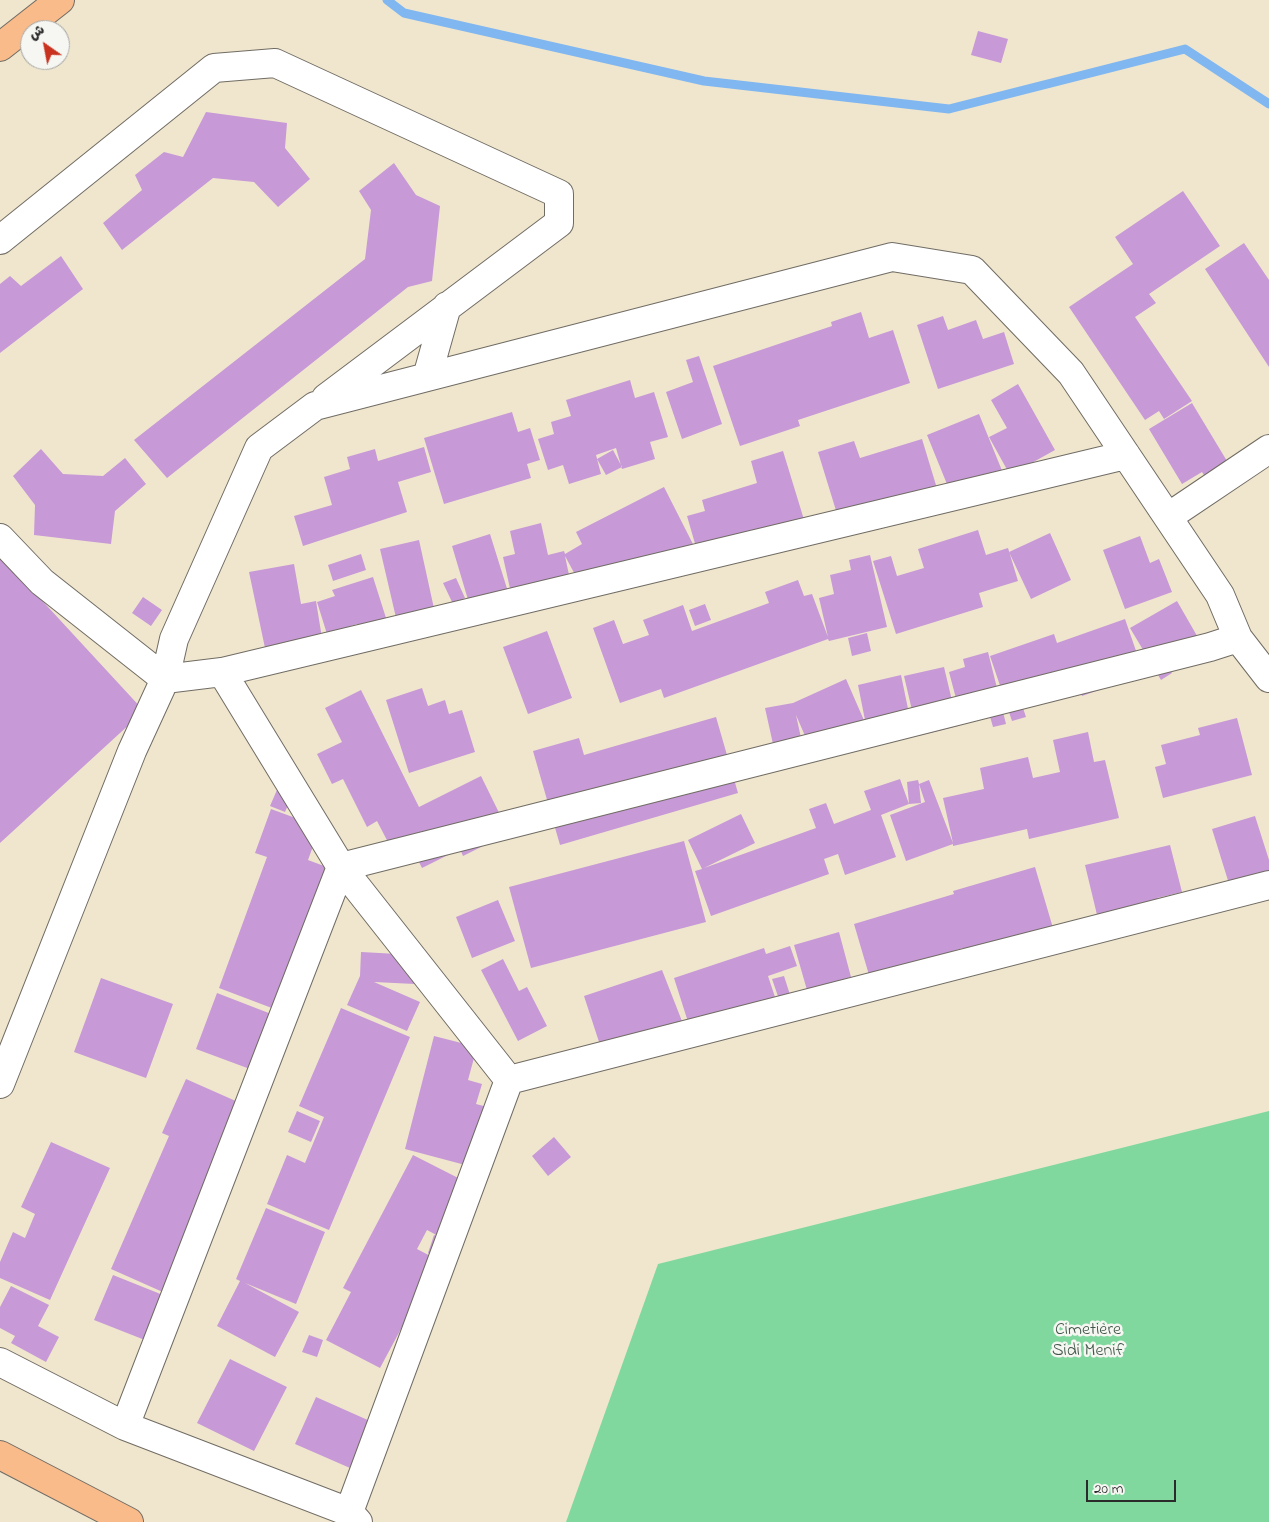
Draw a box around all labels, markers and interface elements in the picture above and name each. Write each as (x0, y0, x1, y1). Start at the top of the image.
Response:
north arrow (20, 20, 70, 70)
text: ش (25, 20, 49, 46)
park label: Cimetière Sidi Menif (1052, 1320, 1124, 1362)
scale bar (1089, 1470, 1179, 1502)
text: 20 m (1094, 1478, 1123, 1500)

